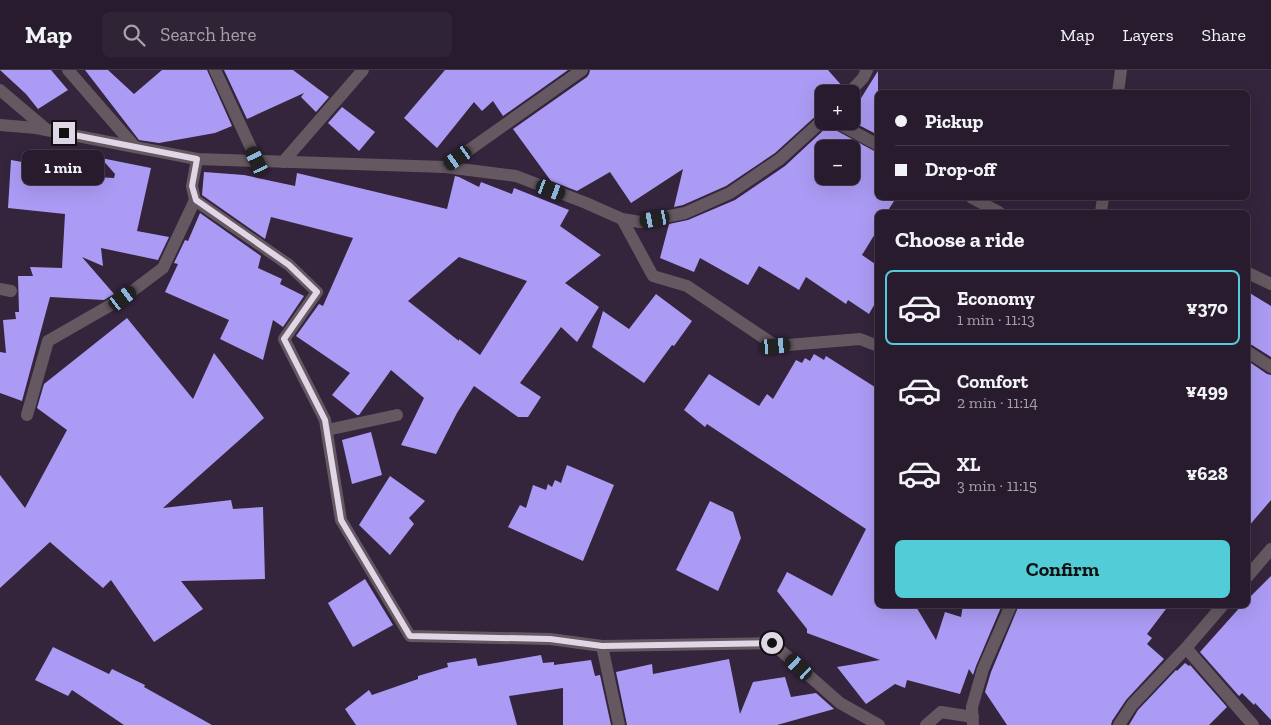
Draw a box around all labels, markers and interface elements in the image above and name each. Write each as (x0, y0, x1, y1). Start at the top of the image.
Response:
search box (102, 12, 452, 57)
text: Map (25, 20, 72, 49)
icon: search (120, 21, 148, 49)
text: Search here (160, 23, 257, 46)
text: Map (1060, 24, 1095, 46)
text: Layers (1123, 24, 1174, 46)
text: Share (1202, 24, 1246, 46)
map controls (815, 85, 860, 185)
button: + (815, 85, 860, 130)
text: Pickup (925, 110, 983, 133)
route end (53, 122, 75, 144)
button: − (815, 140, 860, 185)
car (441, 143, 474, 173)
car (243, 144, 270, 178)
callout: 1 min (23, 150, 105, 186)
text: 1 min (44, 158, 82, 177)
text: Drop-off (925, 158, 996, 181)
car (534, 178, 567, 202)
car (638, 209, 671, 229)
text: Choose a ride (895, 226, 1025, 253)
car (106, 283, 139, 313)
icon: car (897, 285, 942, 330)
text: Economy (957, 287, 1035, 310)
text: ¥370 (1186, 296, 1228, 319)
text: 1 min · 11:13 (957, 310, 1035, 329)
car (760, 337, 791, 355)
icon: car (897, 368, 942, 413)
text: Comfort (957, 370, 1028, 393)
text: ¥499 (1186, 379, 1228, 402)
text: 2 min · 11:14 (957, 393, 1038, 412)
icon: car (897, 451, 942, 496)
text: XL (957, 453, 980, 476)
text: ¥628 (1186, 462, 1228, 485)
text: 3 min · 11:15 (957, 476, 1037, 495)
button: Confirm (895, 540, 1230, 598)
route start (761, 632, 783, 654)
car (782, 651, 815, 683)

